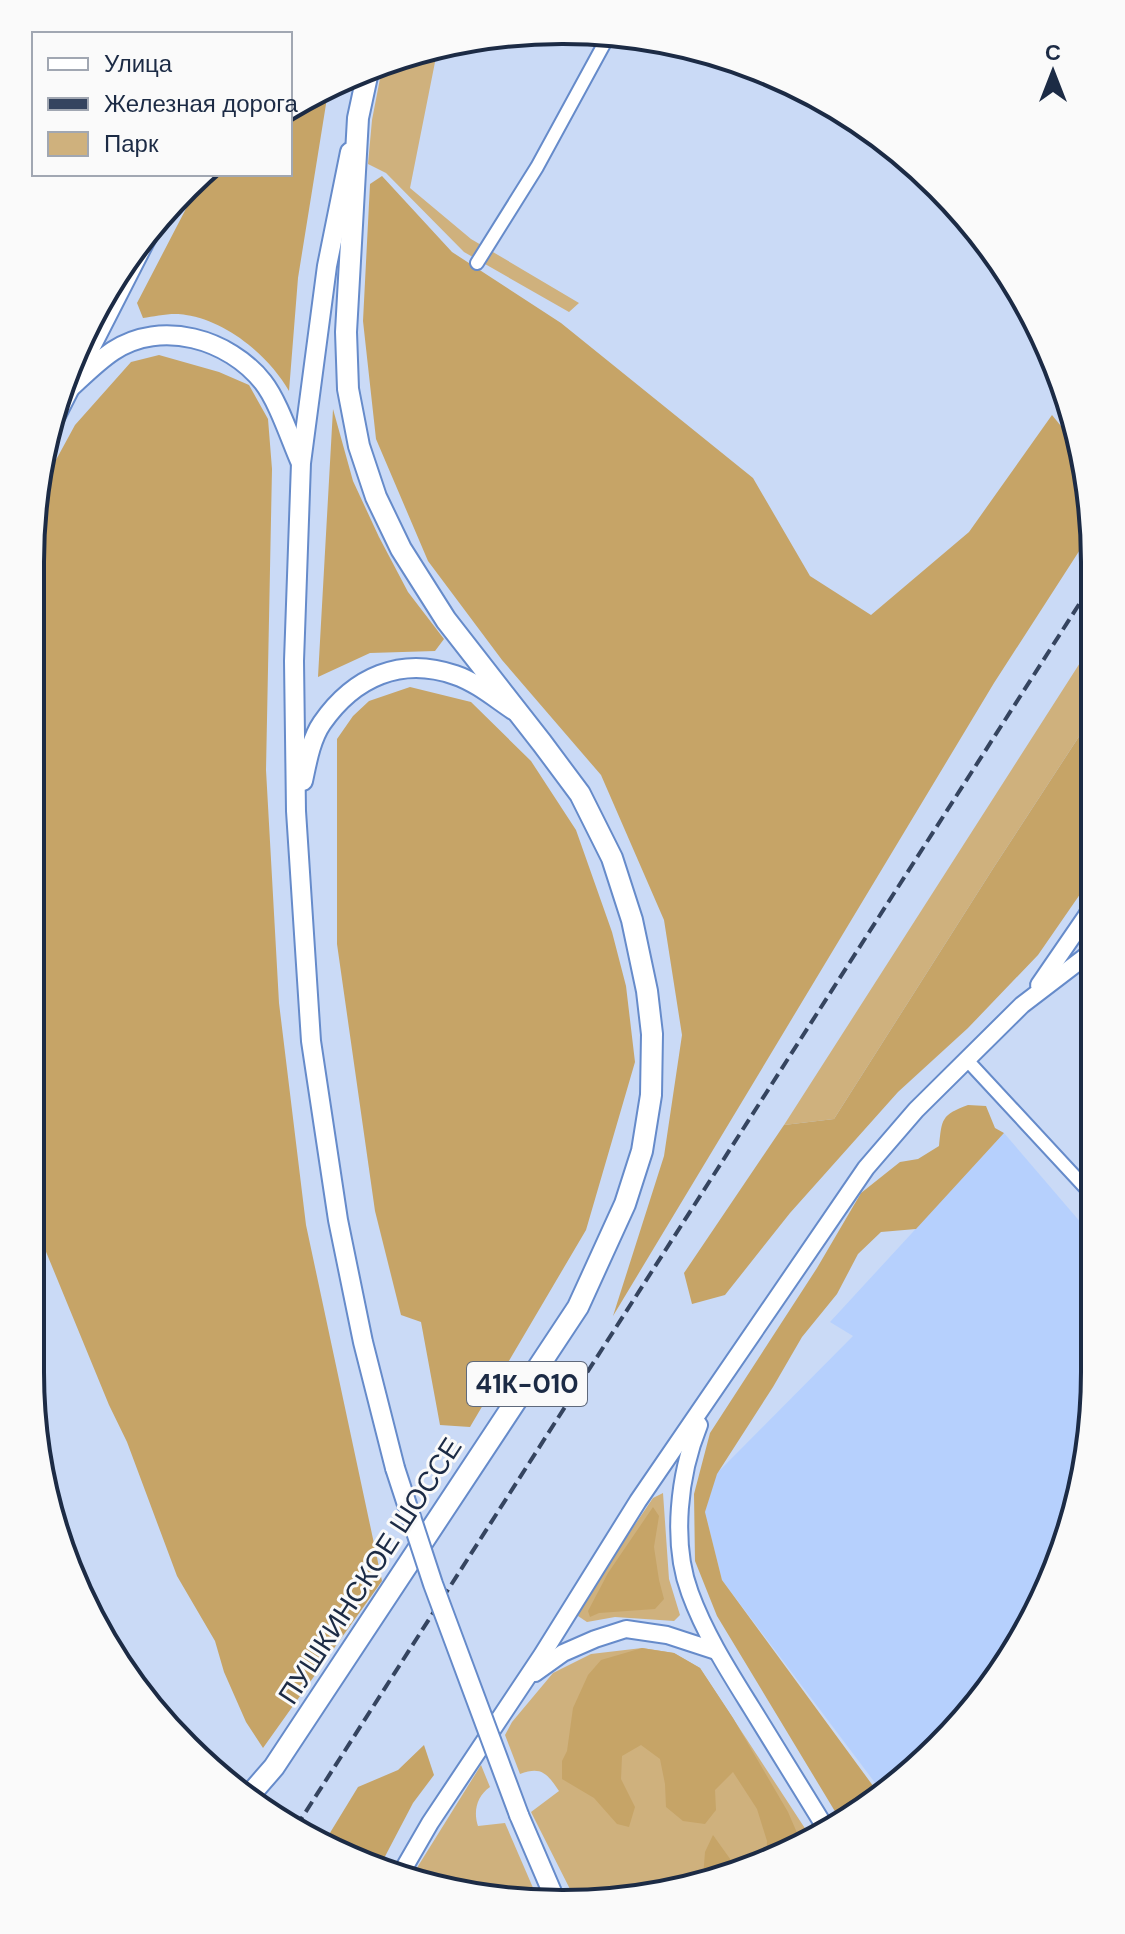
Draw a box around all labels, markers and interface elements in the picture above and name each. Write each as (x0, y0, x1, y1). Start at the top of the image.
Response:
legend (32, 32, 292, 176)
north arrow (1013, 32, 1093, 112)
text: С (1045, 38, 1061, 67)
text: Улица (104, 48, 173, 79)
text: Железная дорога (104, 88, 299, 119)
text: Парк (104, 128, 159, 159)
road number: 41К-010 (467, 1362, 587, 1406)
street label: ПУШКИНСКОЕ ШОССЕ (270, 1431, 470, 1711)

